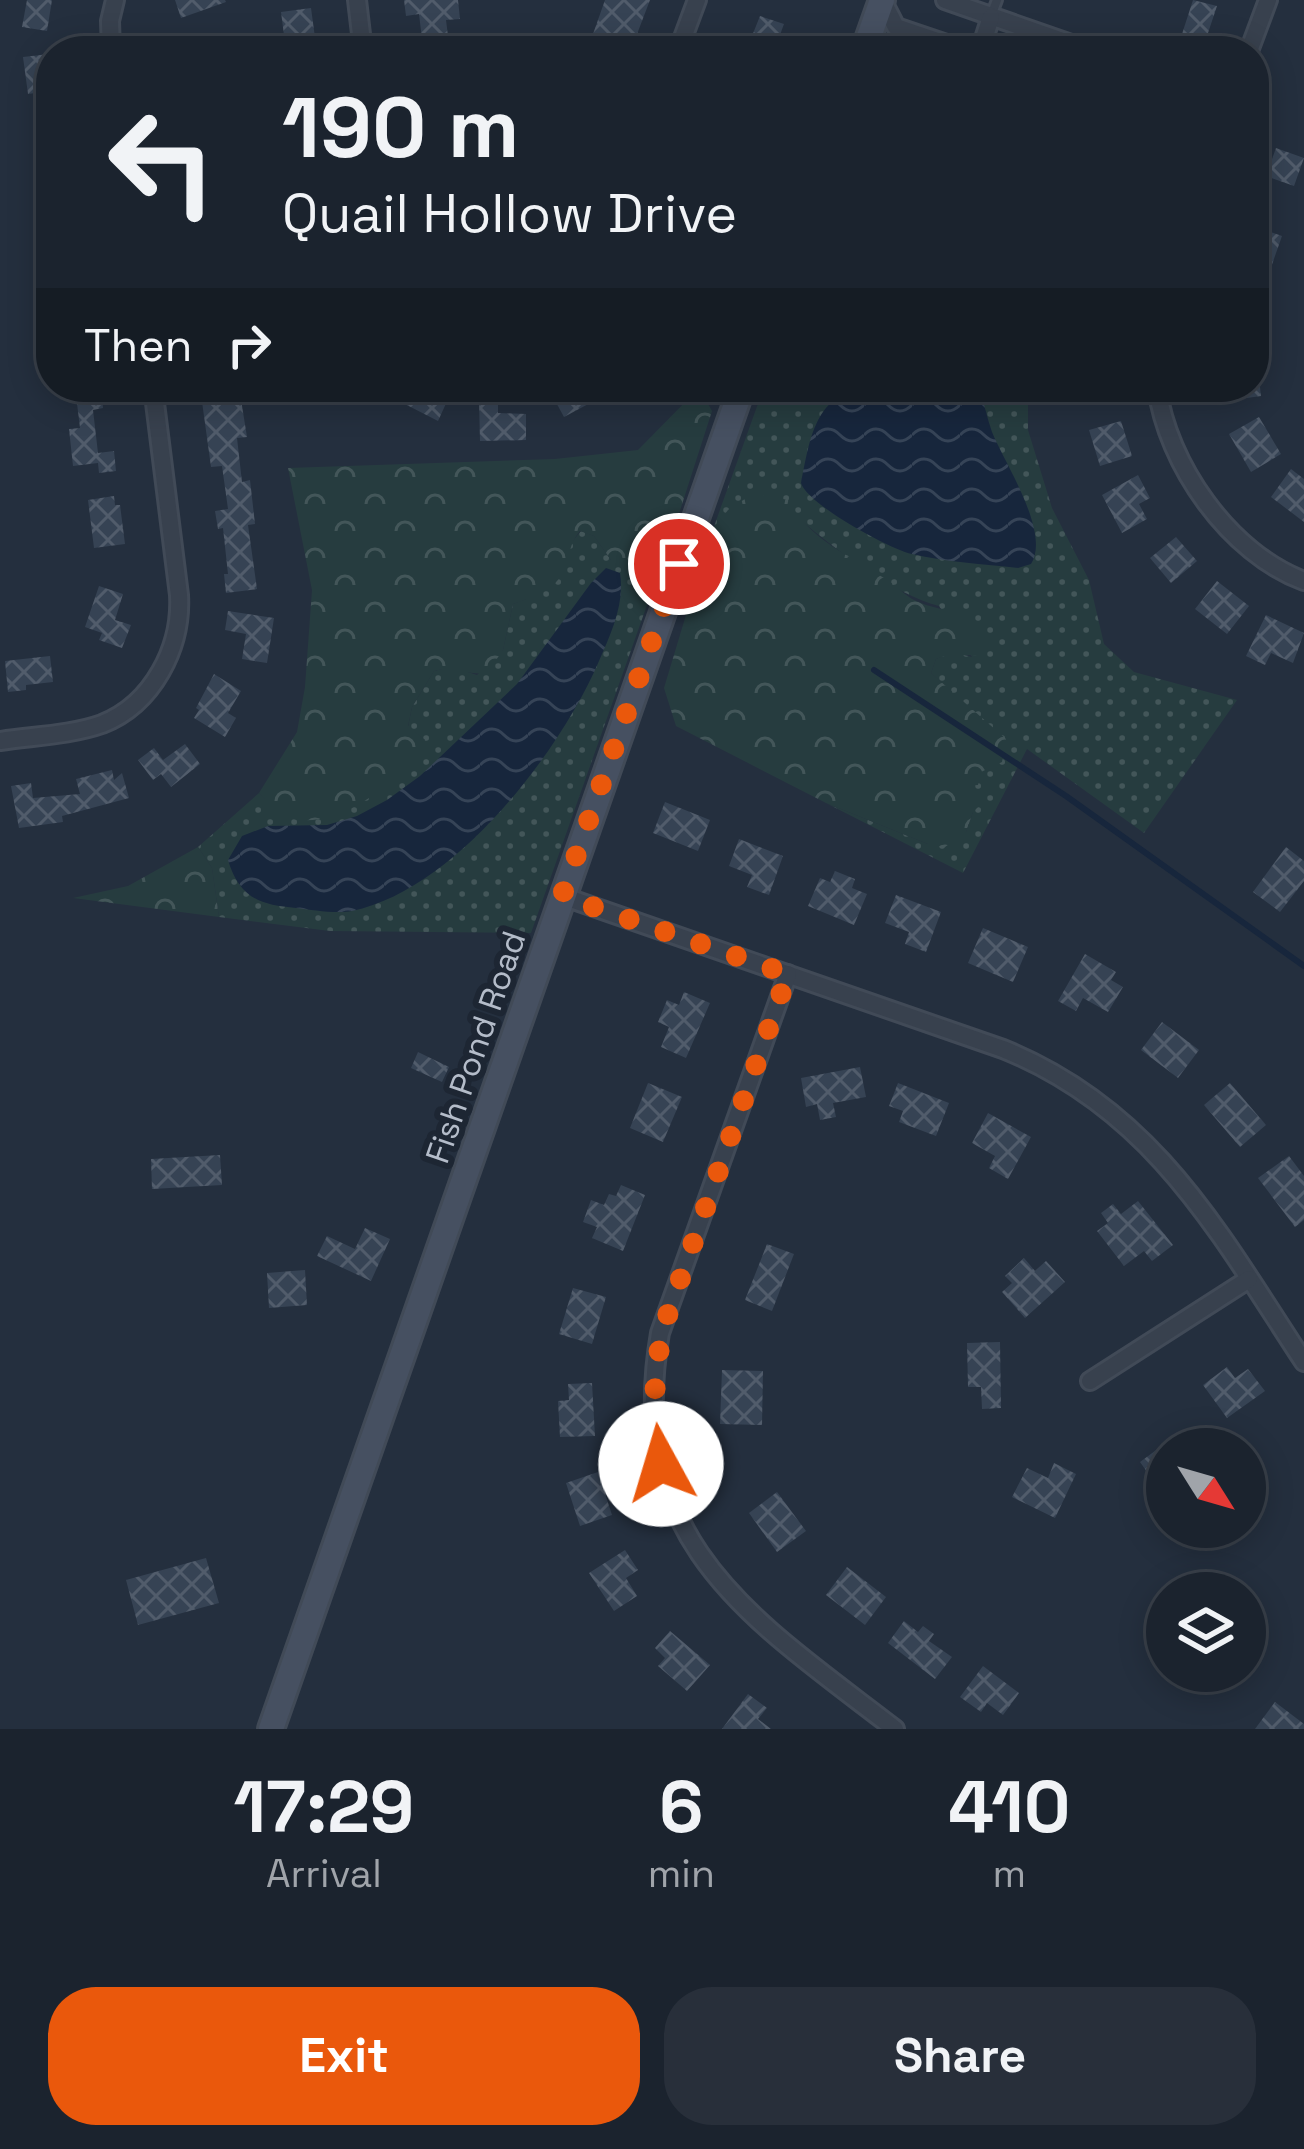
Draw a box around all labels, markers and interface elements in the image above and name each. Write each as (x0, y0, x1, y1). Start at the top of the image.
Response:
text: 190 m (282, 74, 519, 182)
icon: left (84, 84, 240, 240)
text: Quail Hollow Drive (282, 179, 737, 248)
icon: right (216, 312, 282, 378)
text: Then (84, 317, 192, 374)
pin (628, 513, 730, 615)
icon: arrive (646, 531, 712, 597)
street label: Fish Pond Road (417, 926, 535, 1169)
position arrow (598, 1401, 724, 1527)
north arrow (1146, 1428, 1266, 1548)
map controls (1146, 1428, 1266, 1692)
button: layers (1146, 1572, 1266, 1692)
text: 17:29 (233, 1761, 414, 1853)
text: 6 (659, 1761, 704, 1853)
text: 410 (948, 1761, 1071, 1853)
text: Arrival (266, 1849, 382, 1898)
text: min (648, 1849, 715, 1898)
text: m (993, 1849, 1026, 1898)
button: Exit (48, 1987, 640, 2125)
button: Share (664, 1987, 1256, 2125)

